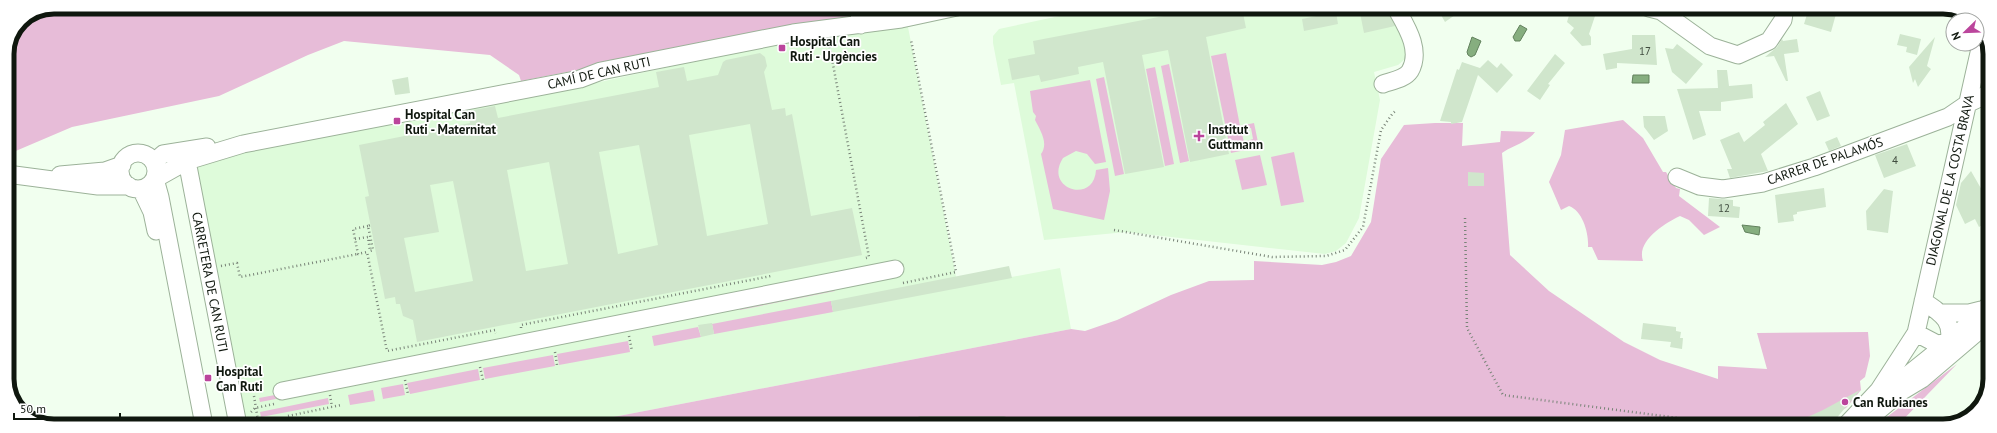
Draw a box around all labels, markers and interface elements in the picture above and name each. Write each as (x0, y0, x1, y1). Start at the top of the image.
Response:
north arrow (1945, 12, 1985, 52)
text: N (1948, 30, 1964, 42)
place label: Hospital Can Ruti - Urgències (790, 33, 878, 65)
marker: Hospital Can Ruti - Urgències (777, 43, 787, 53)
house number: 17 (1639, 44, 1651, 58)
street label: CAMÍ DE CAN RUTI (546, 53, 652, 93)
street label: DIAGONAL DE LA COSTA BRAVA (1922, 93, 1978, 267)
place label: Hospital Can Ruti - Maternitat (405, 106, 497, 138)
marker: Hospital Can Ruti - Maternitat (392, 116, 402, 126)
place label: Institut Guttmann (1208, 121, 1263, 153)
marker: Institut Guttmann (1193, 130, 1205, 142)
street label: CARRER DE PALAMÓS (1765, 133, 1885, 189)
house number: 4 (1892, 153, 1898, 167)
house number: 12 (1718, 201, 1730, 215)
street label: CARRETERA DE CAN RUTI (188, 211, 232, 353)
place label: Hospital Can Ruti (216, 363, 263, 395)
marker: Hospital Can Ruti (203, 373, 213, 383)
place label: Can Rubianes (1853, 394, 1928, 411)
scale bar (14, 395, 120, 421)
marker: Can Rubianes (1840, 397, 1850, 407)
text: 50 m (20, 401, 46, 416)

